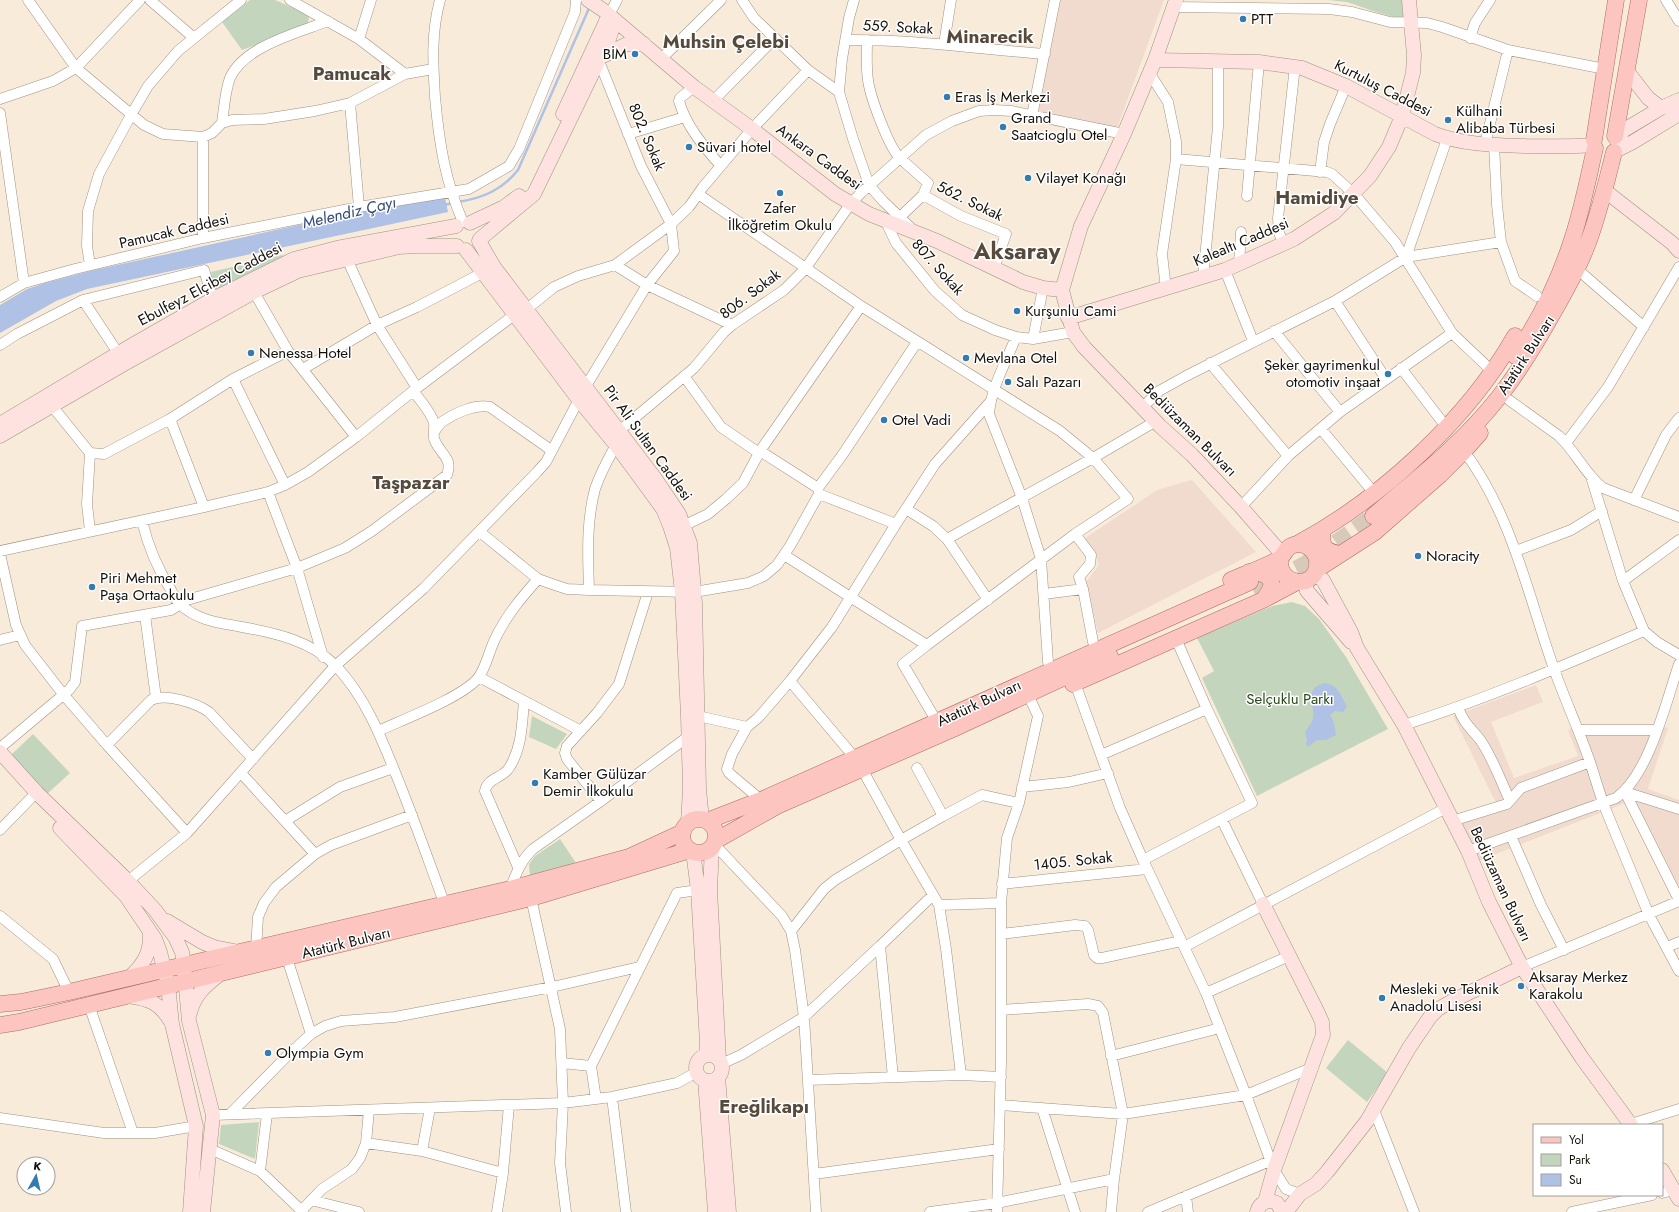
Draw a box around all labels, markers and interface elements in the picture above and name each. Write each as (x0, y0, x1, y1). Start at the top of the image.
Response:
place label: PTT (1251, 8, 1273, 30)
street label: 559. Sokak (862, 14, 934, 40)
marker: PTT (1238, 14, 1248, 24)
district label: Minarecik (946, 23, 1034, 50)
district label: Muhsin Çelebi (663, 28, 789, 55)
place label: BİM (603, 43, 627, 65)
marker: BİM (630, 49, 640, 59)
street label: Kurtuluş Caddesi (1330, 54, 1436, 122)
district label: Pamucak (313, 60, 391, 87)
place label: Eras İş Merkezi (955, 86, 1050, 108)
marker: Eras İş Merkezi (942, 92, 952, 102)
street label: 802. Sokak (623, 100, 671, 175)
place label: Külhani Alibaba Türbesi (1456, 100, 1556, 139)
place label: Grand Saatcioglu Otel (1011, 107, 1108, 146)
marker: Külhani Alibaba Türbesi (1443, 115, 1453, 125)
street label: Ankara Caddesi (772, 119, 866, 195)
marker: Grand Saatcioglu Otel (998, 122, 1008, 132)
place label: Süvari hotel (697, 136, 771, 158)
marker: Süvari hotel (684, 142, 694, 152)
place label: Vilayet Konağı (1036, 167, 1126, 189)
marker: Vilayet Konağı (1023, 173, 1033, 183)
street label: 562. Sokak (933, 175, 1007, 227)
district label: Hamidiye (1275, 184, 1359, 211)
marker: Zafer İlköğretim Okulu (775, 188, 785, 198)
water label: Melendiz Çayı (300, 191, 398, 234)
place label: Zafer İlköğretim Okulu (728, 197, 832, 236)
street label: Pamucak Caddesi (117, 208, 231, 254)
street label: Kalealtı Caddesi (1190, 212, 1292, 272)
street label: 807. Sokak (907, 234, 970, 300)
district label: Aksaray (973, 234, 1061, 268)
street label: Ebulfeyz Elçibey Caddesi (134, 237, 286, 331)
street label: 806. Sokak (715, 263, 786, 324)
place label: Kurşunlu Cami (1025, 300, 1117, 322)
marker: Kurşunlu Cami (1012, 306, 1022, 316)
street label: Atatürk Bulvarı (1492, 311, 1560, 399)
place label: Nenessa Hotel (259, 342, 351, 364)
place label: Mevlana Otel (974, 347, 1057, 369)
marker: Nenessa Hotel (246, 348, 256, 358)
marker: Mevlana Otel (961, 353, 971, 363)
place label: Şeker gayrimenkul otomotiv inşaat (1264, 354, 1380, 393)
marker: Şeker gayrimenkul otomotiv inşaat (1383, 369, 1393, 379)
place label: Salı Pazarı (1016, 371, 1081, 393)
marker: Salı Pazarı (1003, 377, 1013, 387)
street label: Bediüzaman Bulvarı (1138, 378, 1242, 482)
street label: Pir Ali Sultan Caddesi (598, 381, 698, 505)
place label: Otel Vadi (892, 409, 951, 431)
marker: Otel Vadi (879, 415, 889, 425)
district label: Taşpazar (372, 469, 450, 496)
place label: Noracity (1426, 545, 1480, 567)
marker: Noracity (1413, 551, 1423, 561)
place label: Piri Mehmet Paşa Ortaokulu (100, 567, 194, 606)
marker: Piri Mehmet Paşa Ortaokulu (87, 582, 97, 592)
street label: Atatürk Bulvarı (933, 674, 1025, 732)
park label: Selçuklu Parkı (1246, 688, 1334, 710)
place label: Kamber Gülüzar Demir İlkokulu (543, 763, 647, 802)
marker: Kamber Gülüzar Demir İlkokulu (530, 778, 540, 788)
street label: Bediüzaman Bulvarı (1465, 823, 1537, 945)
street label: 1405. Sokak (1033, 846, 1114, 876)
street label: Atatürk Bulvarı (299, 921, 393, 965)
place label: Aksaray Merkez Karakolu (1529, 966, 1628, 1005)
place label: Mesleki ve Teknik Anadolu Lisesi (1390, 978, 1499, 1017)
marker: Aksaray Merkez Karakolu (1516, 981, 1526, 991)
marker: Mesleki ve Teknik Anadolu Lisesi (1377, 993, 1387, 1003)
place label: Olympia Gym (276, 1042, 364, 1064)
marker: Olympia Gym (263, 1048, 273, 1058)
district label: Ereğlikapı (719, 1093, 809, 1120)
legend (1533, 1124, 1663, 1196)
text: Yol (1569, 1131, 1584, 1149)
text: Park (1569, 1151, 1591, 1169)
north arrow (16, 1156, 56, 1196)
text: K (32, 1158, 43, 1175)
text: Su (1569, 1171, 1582, 1189)

